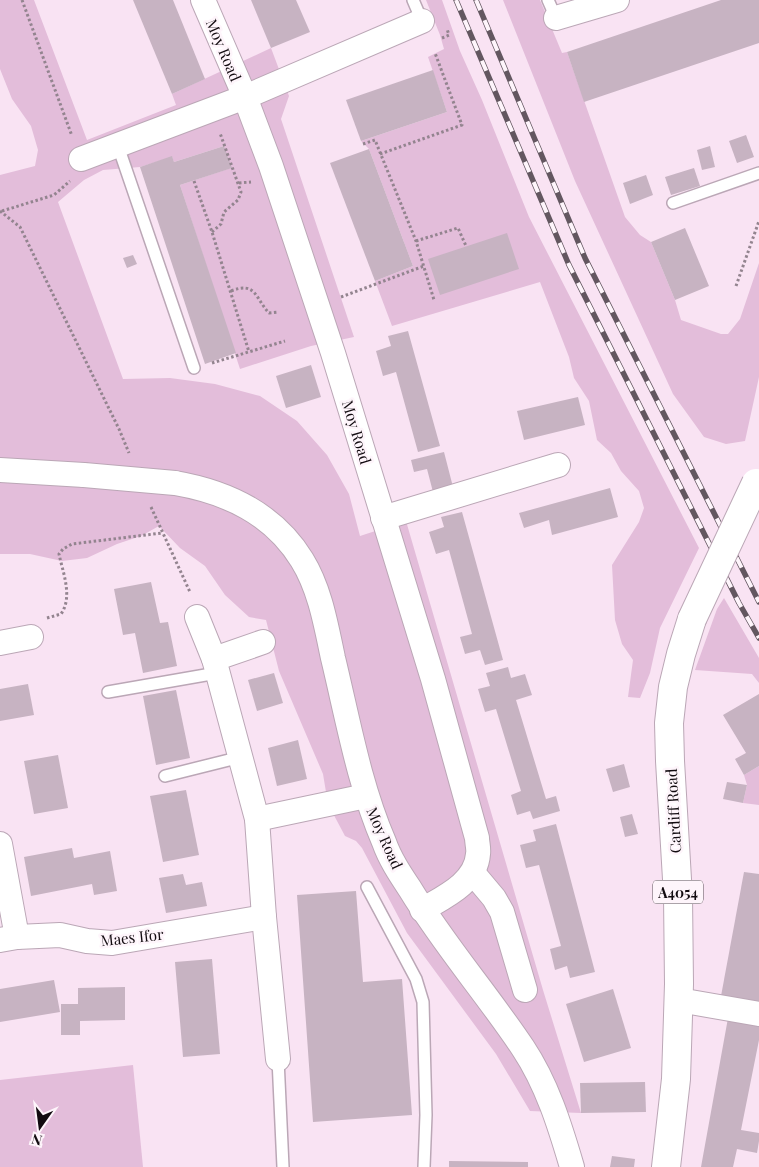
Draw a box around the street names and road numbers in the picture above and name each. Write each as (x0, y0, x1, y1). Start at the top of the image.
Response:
street label: Moy Road (202, 16, 246, 84)
street label: Moy Road (338, 398, 376, 467)
street label: Cardiff Road (661, 768, 685, 854)
street label: Moy Road (362, 804, 408, 872)
road number: A4054 (653, 880, 703, 904)
street label: Maes Ifor (100, 924, 165, 950)

